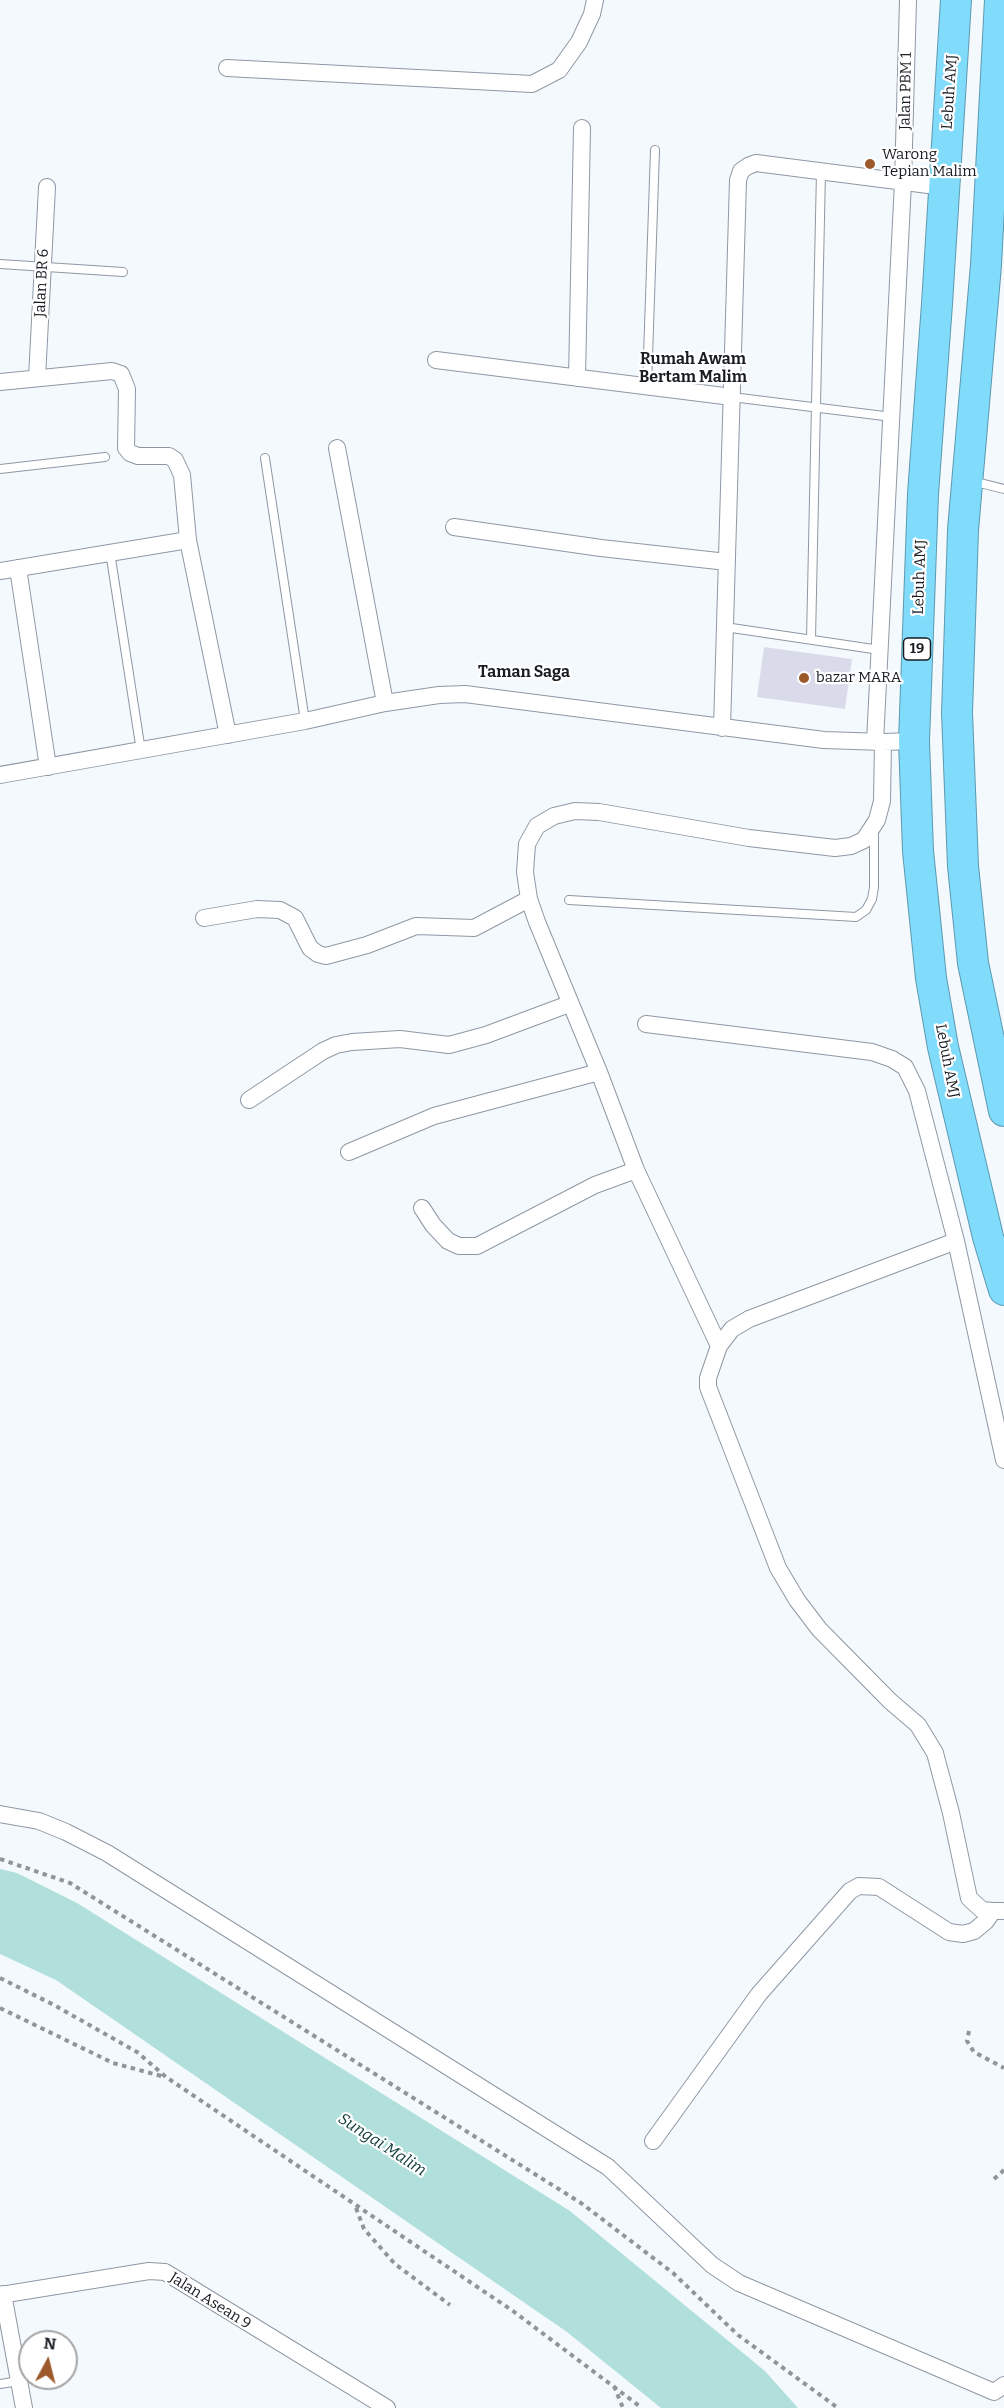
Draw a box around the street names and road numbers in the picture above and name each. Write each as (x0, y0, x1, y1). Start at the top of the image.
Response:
street label: Jalan PBM 1 (896, 52, 916, 130)
street label: Lebuh AMJ (938, 54, 962, 130)
street label: Jalan BR 6 (31, 248, 53, 318)
street label: Lebuh AMJ (910, 539, 930, 615)
road number: 19 (904, 638, 930, 660)
street label: Lebuh AMJ (931, 1022, 963, 1100)
street label: Jalan Asean 9 (166, 2269, 254, 2333)

